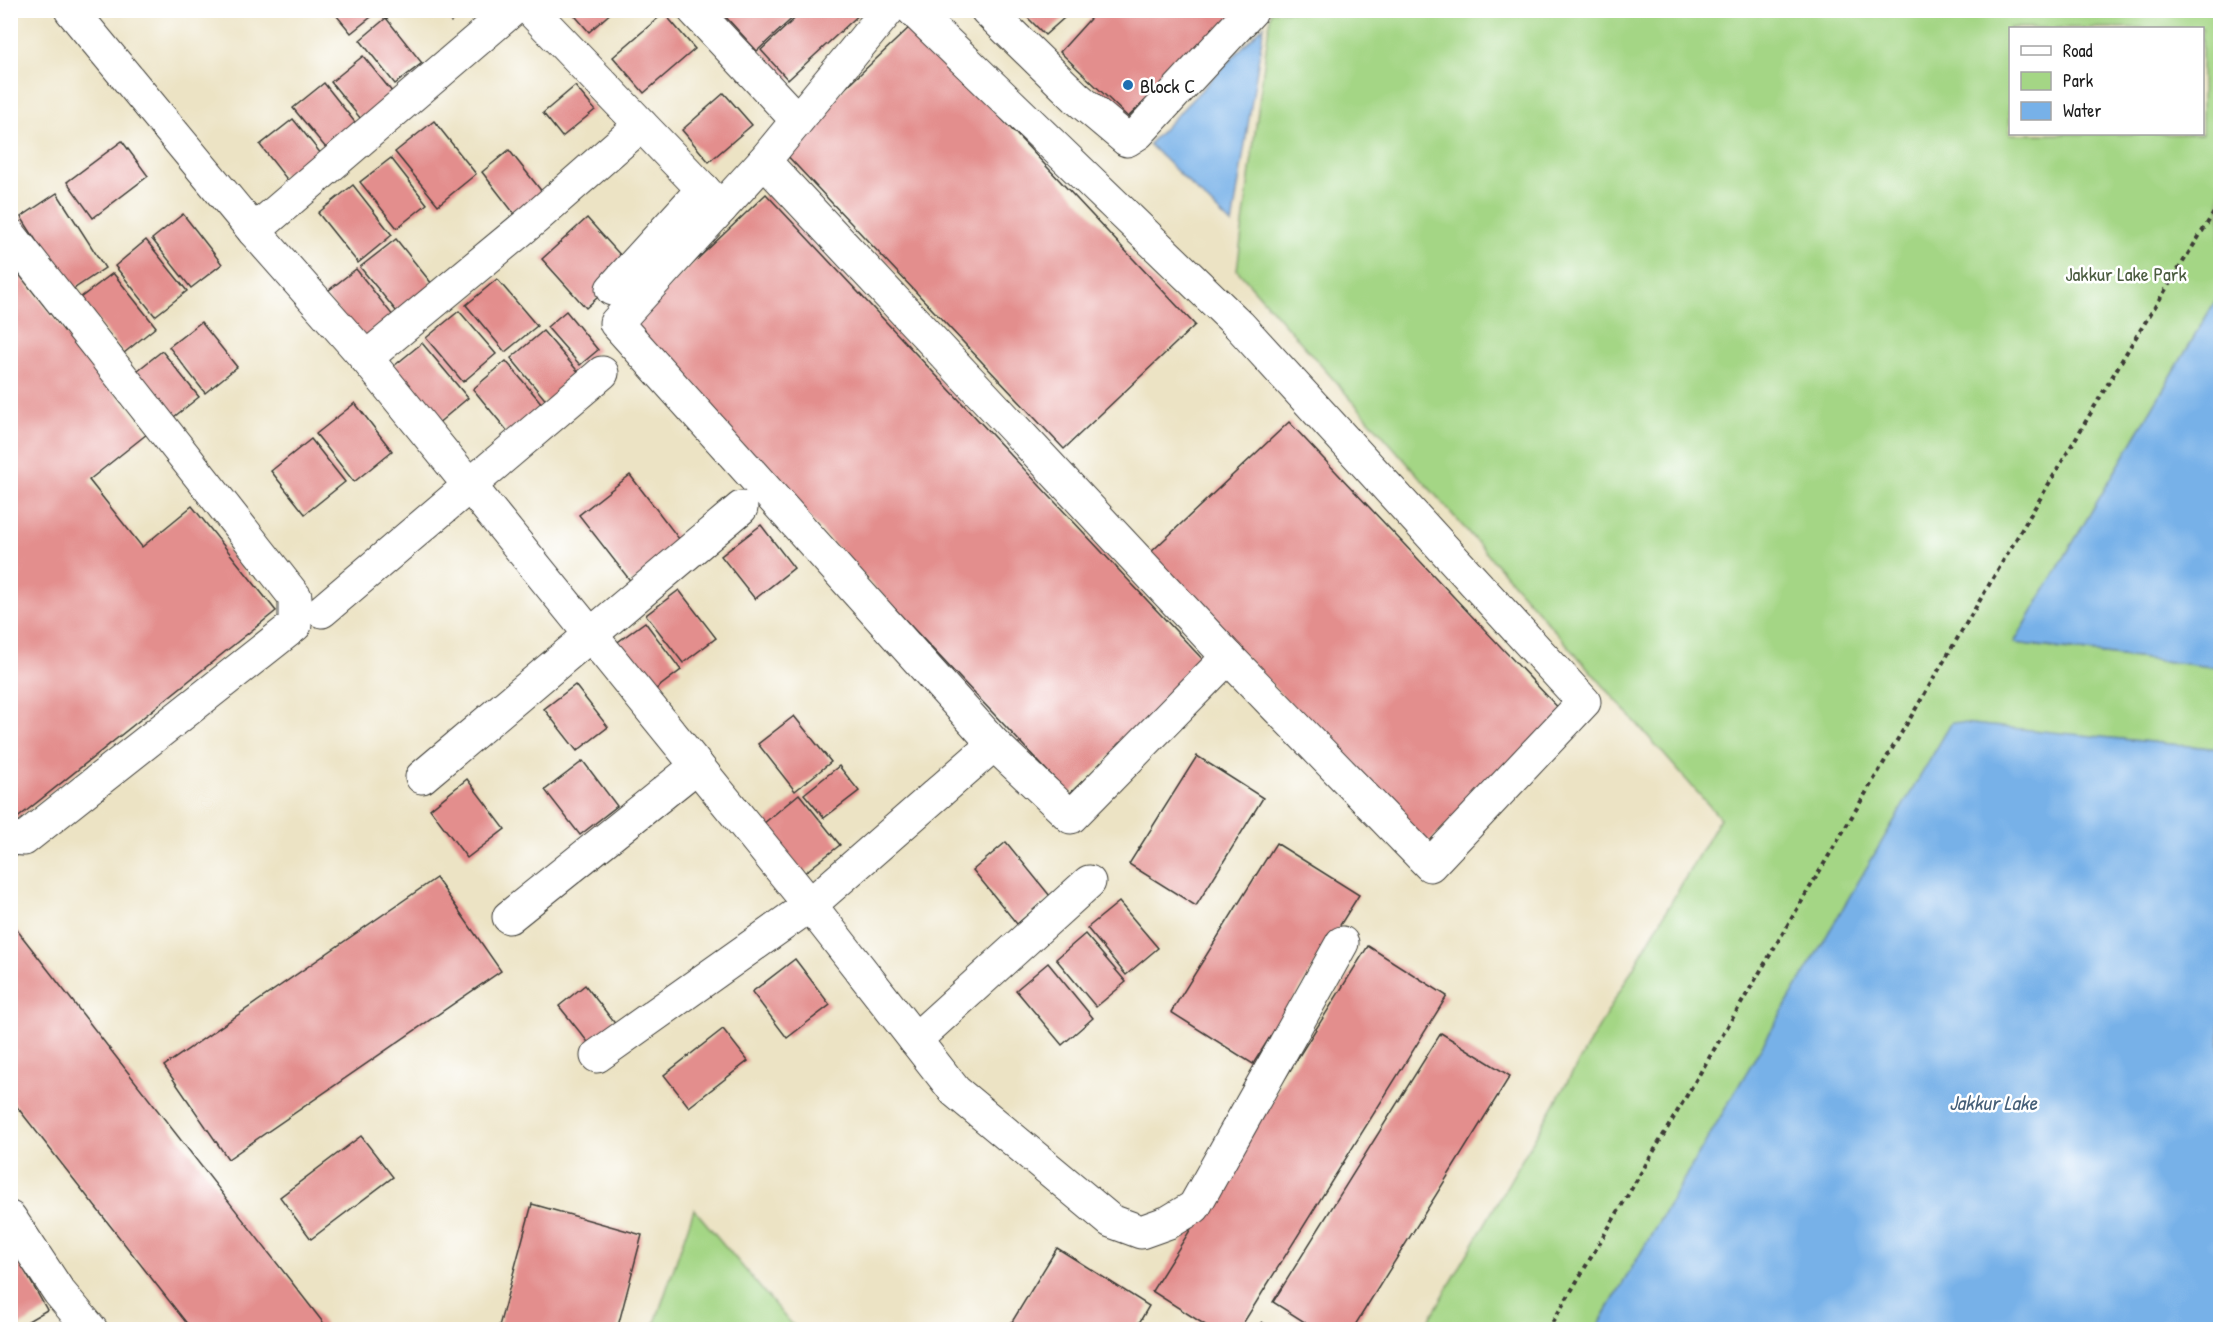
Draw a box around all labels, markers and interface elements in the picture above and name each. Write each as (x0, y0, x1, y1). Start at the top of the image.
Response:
legend (2009, 27, 2204, 135)
text: Road (2063, 38, 2093, 63)
text: Park (2063, 68, 2094, 93)
place label: Block C (1140, 72, 1195, 99)
marker: Block C (1121, 78, 1135, 92)
text: Water (2063, 98, 2101, 123)
park label: Jakkur Lake Park (2065, 260, 2187, 287)
water label: Jakkur Lake (1949, 1088, 2039, 1117)

